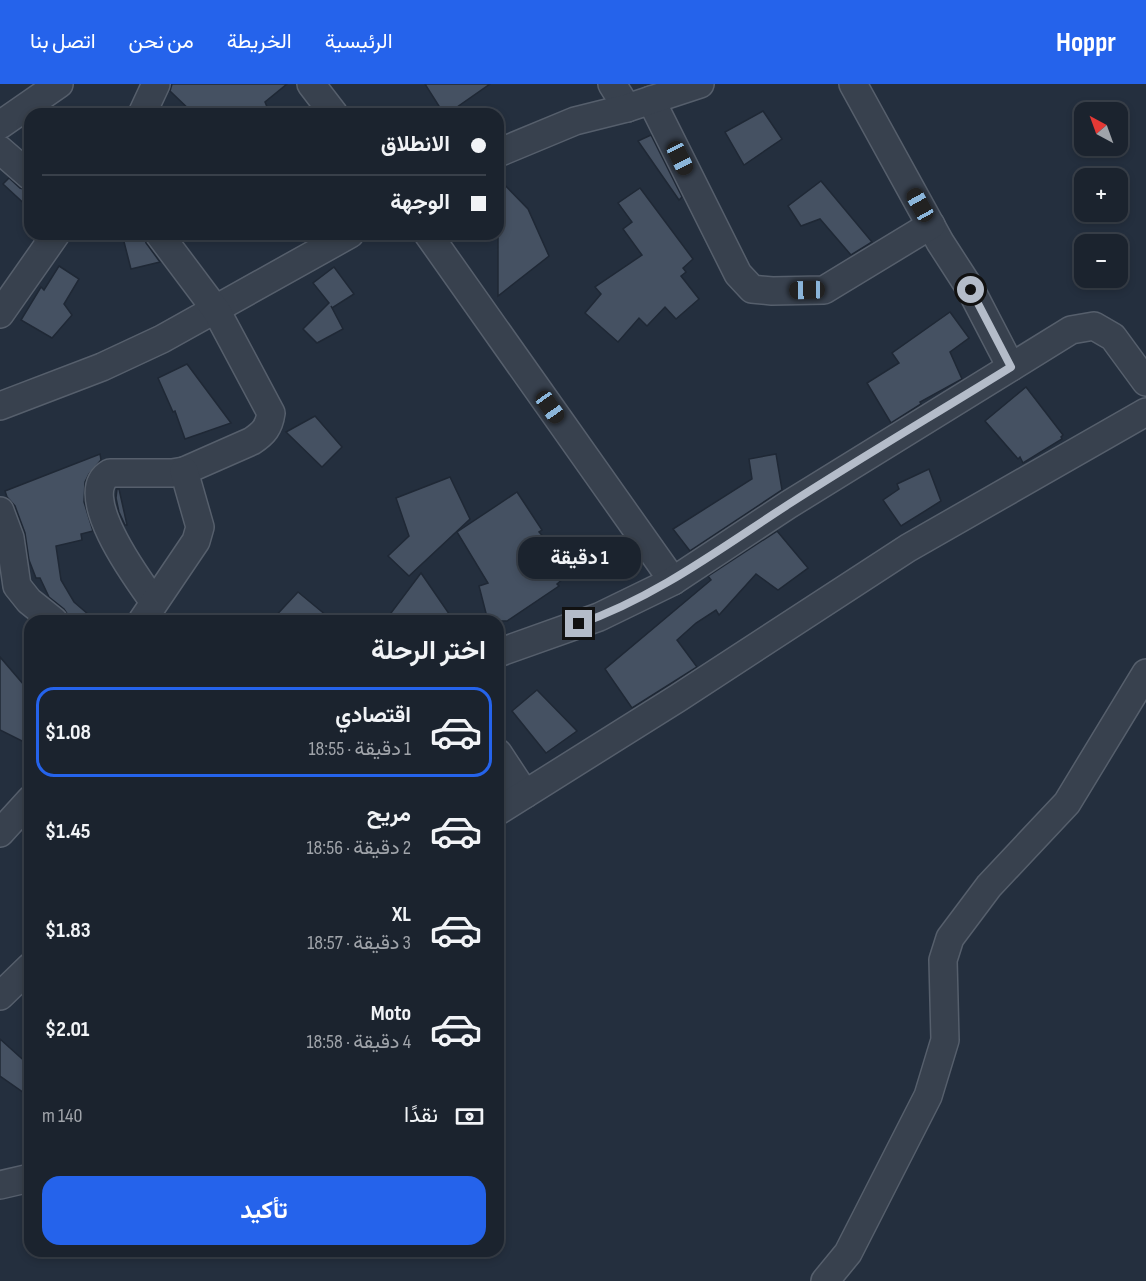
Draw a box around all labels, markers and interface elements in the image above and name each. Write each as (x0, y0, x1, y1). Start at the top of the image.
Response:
text: Hoppr (1056, 26, 1116, 59)
text: اتصل بنا (30, 29, 96, 54)
text: من نحن (129, 29, 194, 54)
text: الخريطة (227, 29, 292, 54)
text: الرئيسية (325, 29, 393, 54)
north arrow (1074, 102, 1128, 156)
map controls (1074, 102, 1128, 288)
text: الانطلاق (381, 131, 450, 158)
car (664, 138, 696, 178)
button: + (1074, 168, 1128, 222)
car (903, 185, 937, 225)
text: الوجهة (390, 189, 450, 216)
button: − (1074, 234, 1128, 288)
route start (957, 276, 984, 303)
car (789, 281, 825, 299)
car (532, 387, 568, 427)
callout: 1 دقيقة (518, 537, 640, 579)
text: 1 دقيقة (550, 546, 609, 570)
route end (565, 610, 592, 637)
text: اختر الرحلة (371, 635, 486, 667)
text: اقتصادي (335, 702, 411, 729)
icon: car (429, 705, 483, 759)
text: $1.08 (45, 719, 91, 746)
text: 1 دقيقة · 18:55 (309, 737, 411, 761)
text: مريح (367, 801, 411, 828)
icon: car (429, 804, 483, 858)
text: $1.45 (45, 818, 90, 845)
text: 2 دقيقة · 18:56 (307, 836, 411, 860)
text: XL (392, 901, 411, 928)
icon: car (429, 903, 483, 957)
text: $1.83 (45, 917, 91, 944)
text: 3 دقيقة · 18:57 (307, 931, 411, 955)
text: Moto (371, 1000, 411, 1027)
icon: car (429, 1002, 483, 1056)
text: $2.01 (45, 1016, 90, 1043)
text: 4 دقيقة · 18:58 (306, 1030, 411, 1054)
icon: cash (453, 1100, 486, 1133)
text: نقدًا (404, 1102, 438, 1129)
text: 140 m (42, 1104, 82, 1128)
button: تأكيد (42, 1176, 486, 1245)

